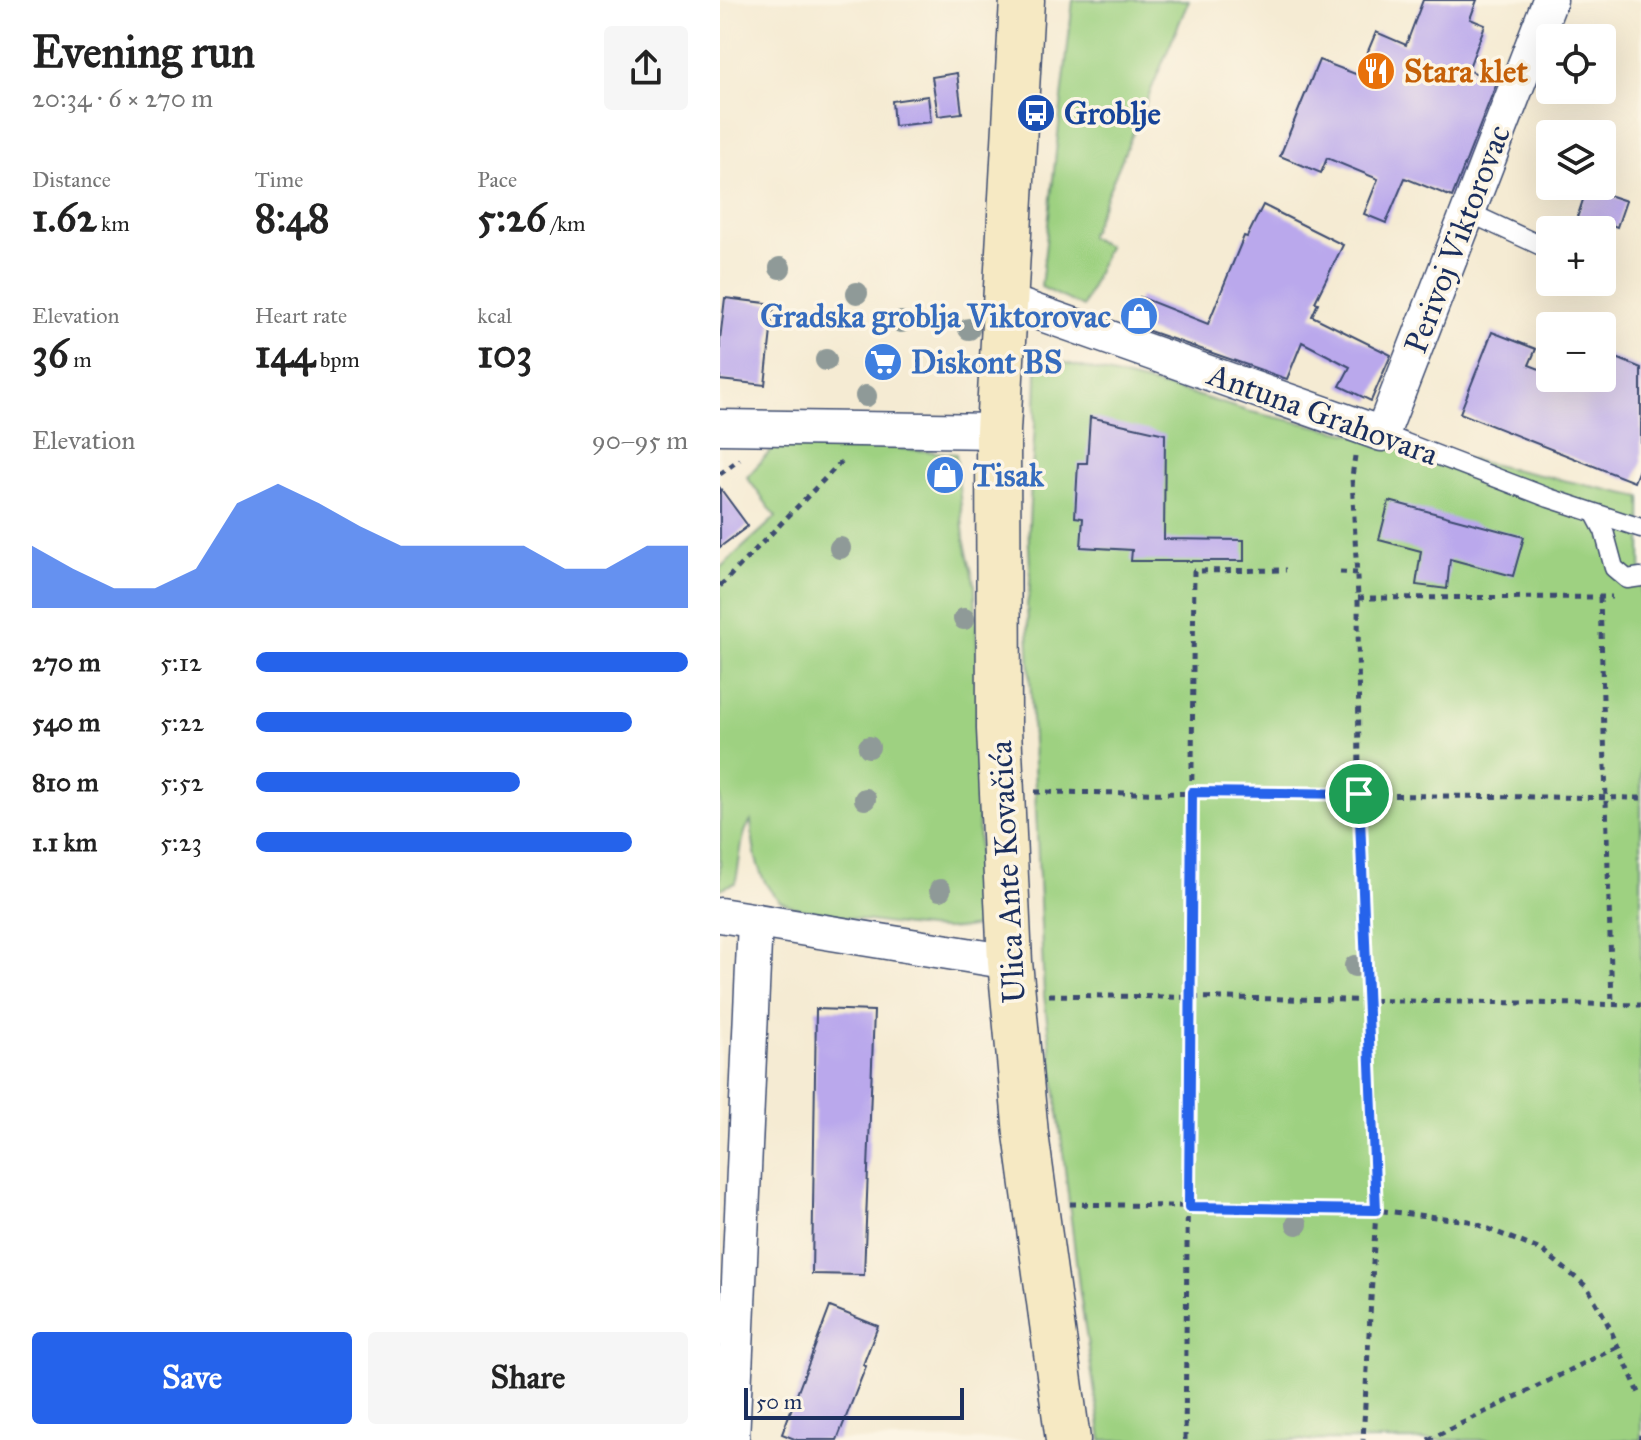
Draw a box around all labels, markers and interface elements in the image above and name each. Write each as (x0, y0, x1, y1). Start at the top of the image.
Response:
map controls (1536, 24, 1616, 392)
button: locate (1536, 24, 1616, 104)
text: Evening run (32, 25, 255, 79)
button: share (604, 26, 688, 110)
restaurant icon: Stara klet (1355, 50, 1397, 92)
place label: Stara klet (1404, 52, 1528, 91)
text: 20:34 · 6 × 270 m (32, 82, 213, 114)
bus stop icon: Groblje (1015, 92, 1057, 134)
place label: Groblje (1064, 94, 1161, 133)
street label: Perivoj Viktorovac (1396, 120, 1519, 359)
button: layers (1536, 120, 1616, 200)
text: Distance (32, 166, 111, 193)
text: Time (255, 166, 303, 193)
text: Pace (477, 166, 517, 193)
text: 1.62 (32, 193, 96, 242)
text: 8:48 (255, 193, 330, 242)
text: 5:26 (477, 193, 546, 242)
text: km (96, 210, 130, 237)
text: /km (546, 210, 586, 237)
button: + (1536, 216, 1616, 296)
shop icon: Gradska groblja Viktorovac (1118, 295, 1160, 337)
place label: Gradska groblja Viktorovac (760, 297, 1112, 336)
text: Elevation (32, 302, 119, 329)
text: Heart rate (255, 302, 347, 329)
text: kcal (477, 302, 512, 329)
button: − (1536, 312, 1616, 392)
text: 36 (32, 329, 69, 378)
text: 144 (255, 329, 315, 378)
text: 103 (477, 329, 532, 378)
supermarket icon: Diskont BS (862, 341, 904, 383)
place label: Diskont BS (911, 343, 1062, 382)
text: m (69, 346, 92, 373)
text: bpm (315, 346, 360, 373)
street label: Antuna Grahovara (1201, 354, 1444, 474)
text: Elevation (32, 424, 135, 456)
text: 90–95 m (592, 424, 688, 456)
shop icon: Tisak (924, 454, 966, 496)
place label: Tisak (973, 456, 1045, 495)
text: 270 m (32, 646, 101, 678)
text: 5:12 (160, 646, 202, 678)
text: 540 m (32, 706, 100, 738)
text: 5:22 (160, 706, 204, 738)
street label: Ulica Ante Kovačića (981, 739, 1034, 1004)
pin (1325, 760, 1393, 828)
text: 810 m (32, 766, 99, 798)
text: 5:52 (160, 766, 204, 798)
icon: arrive (1337, 772, 1381, 816)
text: 1.1 km (32, 826, 97, 858)
text: 5:23 (160, 826, 202, 858)
button: Save (32, 1332, 352, 1424)
button: Share (368, 1332, 688, 1424)
scale bar (744, 1384, 964, 1420)
text: 50 m (756, 1388, 802, 1415)

